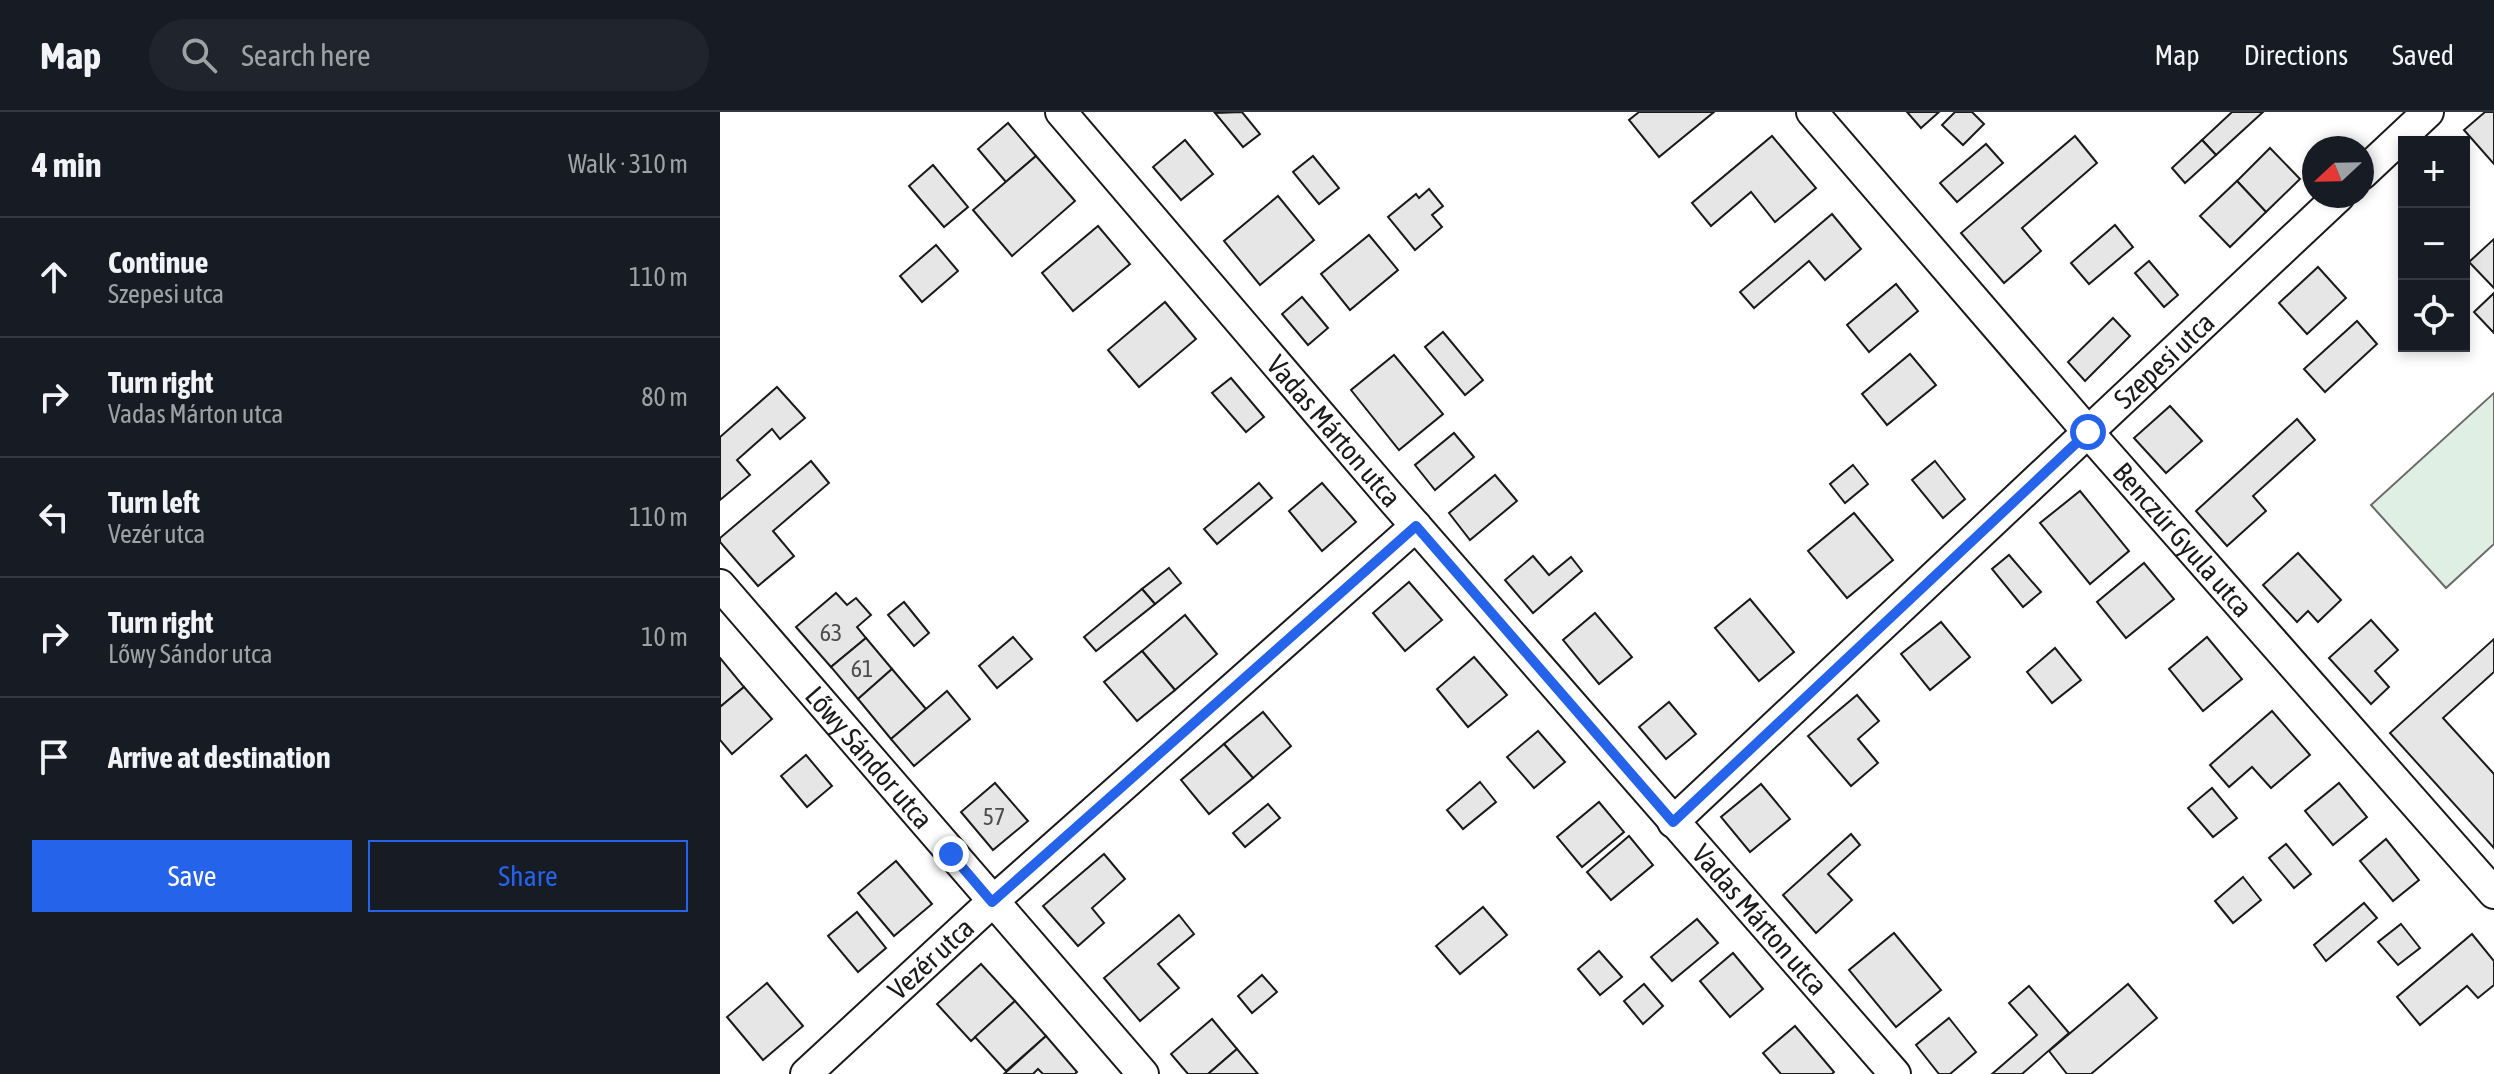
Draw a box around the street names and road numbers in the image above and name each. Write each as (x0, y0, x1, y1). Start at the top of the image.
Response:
street label: Szepesi utca (2108, 306, 2221, 415)
street label: Vadas Márton utca (1260, 349, 1408, 513)
street label: Benczúr Gyula utca (2106, 456, 2259, 623)
street label: Lőwy Sándor utca (799, 680, 939, 835)
street label: Vadas Márton utca (1686, 838, 1834, 1001)
street label: Vezér utca (881, 911, 980, 1006)

